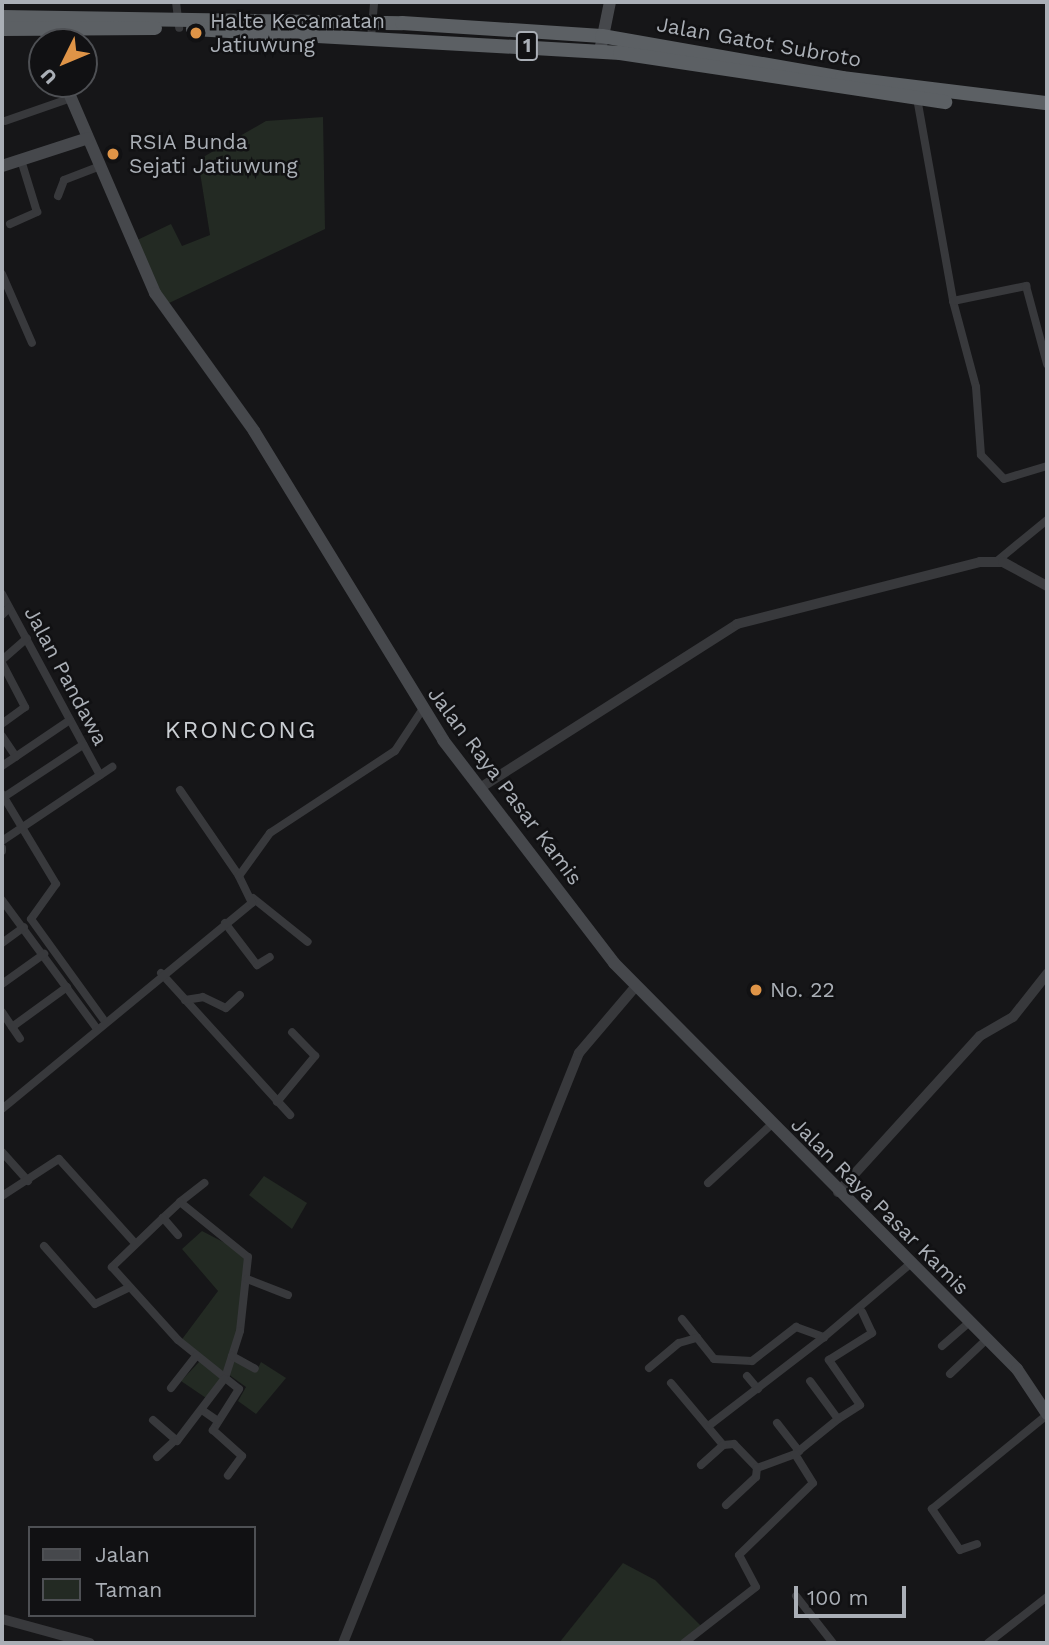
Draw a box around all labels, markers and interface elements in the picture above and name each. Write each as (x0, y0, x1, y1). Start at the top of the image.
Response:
place label: Halte Kecamatan Jatiuwung (210, 8, 385, 58)
street label: Jalan Gatot Subroto (655, 12, 863, 72)
marker: Halte Kecamatan Jatiuwung (188, 25, 204, 41)
north arrow (28, 28, 98, 98)
road number: 1 (515, 30, 539, 61)
text: U (36, 64, 62, 89)
place label: RSIA Bunda Sejati Jatiuwung (129, 129, 298, 179)
marker: RSIA Bunda Sejati Jatiuwung (103, 144, 123, 164)
street label: Jalan Pandawa (19, 602, 113, 750)
street label: Jalan Raya Pasar Kamis (422, 682, 588, 890)
district label: KRONCONG (166, 717, 316, 745)
place label: No. 22 (770, 977, 835, 1003)
marker: No. 22 (748, 982, 764, 998)
street label: Jalan Raya Pasar Kamis (785, 1111, 975, 1301)
legend (28, 1526, 256, 1617)
text: Jalan (95, 1542, 150, 1567)
scale bar (797, 1572, 909, 1616)
text: Taman (95, 1577, 162, 1602)
text: 100 m (807, 1585, 869, 1610)

